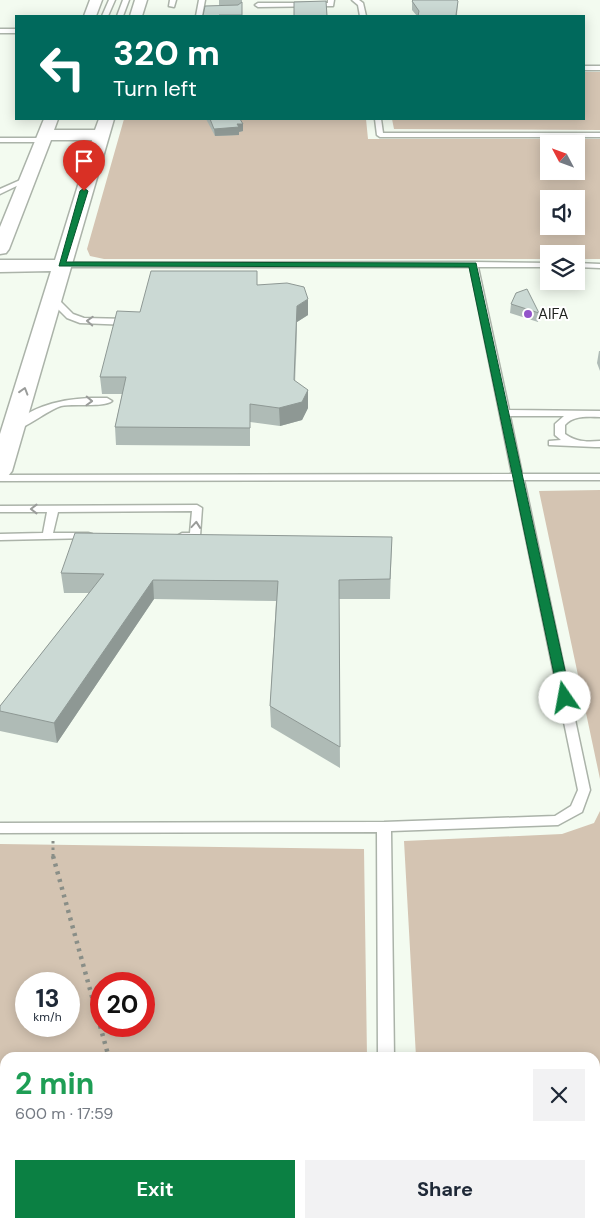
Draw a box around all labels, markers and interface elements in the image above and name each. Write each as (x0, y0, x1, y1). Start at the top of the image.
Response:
text: 320 m (113, 30, 220, 76)
icon: left (30, 35, 95, 100)
text: Turn left (113, 74, 197, 103)
north arrow (540, 135, 585, 180)
map controls (540, 135, 585, 290)
pin (63, 140, 105, 191)
icon: arrive (70, 147, 98, 175)
button: sound (540, 190, 585, 235)
button: layers (540, 245, 585, 290)
place label: AIFA (538, 304, 568, 324)
marker: AIFA (522, 308, 534, 320)
one-way arrow (85, 315, 93, 326)
one-way arrow (18, 387, 28, 395)
one-way arrow (85, 396, 93, 406)
one-way arrow (30, 504, 38, 514)
one-way arrow (190, 520, 201, 528)
position arrow (538, 671, 590, 723)
speed limit sign: 20 (90, 972, 155, 1037)
text: 13 (35, 982, 60, 1015)
text: km/h (33, 1009, 62, 1025)
text: 2 min (15, 1064, 94, 1103)
button: close (533, 1069, 585, 1121)
text: 600 m · 17:59 (15, 1103, 113, 1124)
button: Exit (15, 1160, 295, 1218)
button: Share (305, 1160, 585, 1218)

